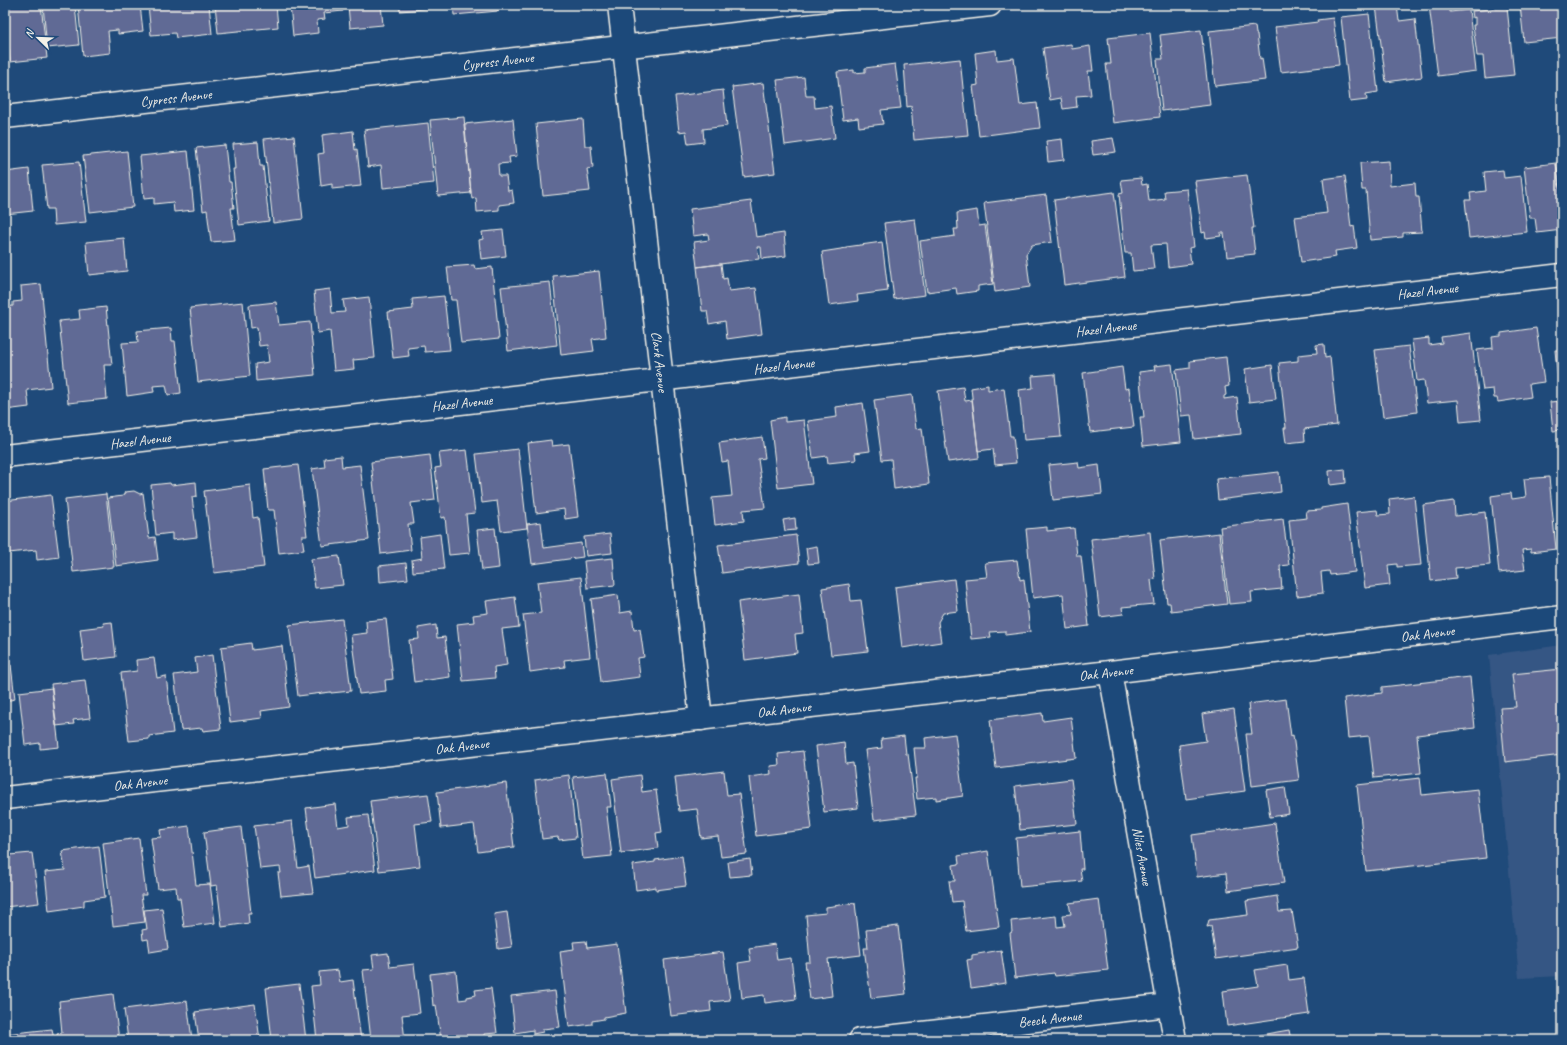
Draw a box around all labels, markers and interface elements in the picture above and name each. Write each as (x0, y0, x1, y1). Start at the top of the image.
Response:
north arrow (18, 18, 58, 58)
text: N (21, 26, 37, 40)
street label: Cypress Avenue (461, 48, 536, 73)
street label: Cypress Avenue (139, 85, 214, 110)
street label: Hazel Avenue (1396, 279, 1460, 303)
street label: Hazel Avenue (1074, 316, 1138, 340)
street label: Clark Avenue (648, 330, 672, 394)
street label: Hazel Avenue (753, 353, 816, 377)
street label: Hazel Avenue (431, 391, 495, 415)
street label: Hazel Avenue (109, 428, 173, 452)
street label: Oak Avenue (1400, 622, 1457, 645)
street label: Oak Avenue (1078, 661, 1135, 684)
street label: Oak Avenue (756, 698, 813, 721)
street label: Oak Avenue (434, 734, 491, 757)
street label: Oak Avenue (112, 771, 169, 794)
street label: Niles Avenue (1129, 826, 1156, 888)
street label: Beech Avenue (1017, 1006, 1084, 1031)

